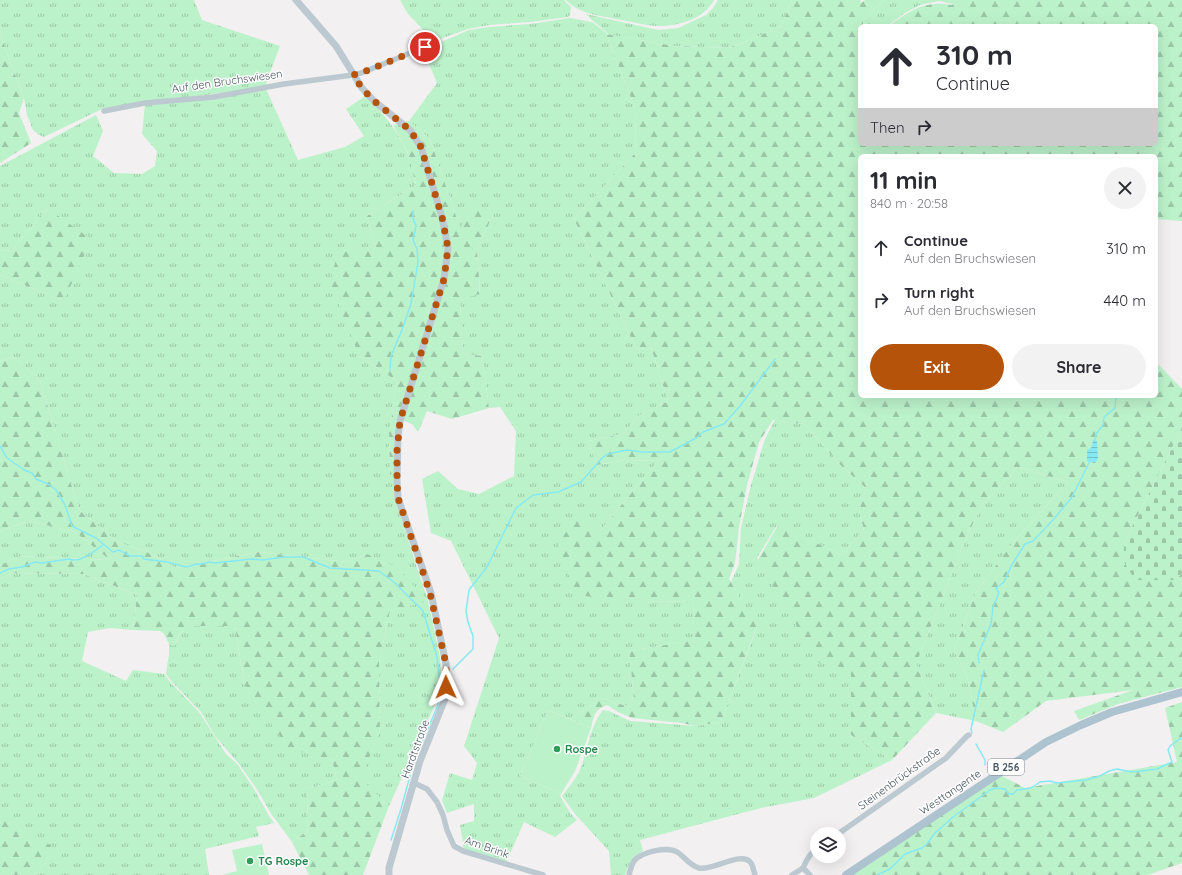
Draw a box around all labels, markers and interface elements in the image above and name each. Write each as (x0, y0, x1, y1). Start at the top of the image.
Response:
pin (408, 30, 442, 64)
icon: arrive (414, 36, 436, 58)
text: 310 m (936, 37, 1013, 72)
icon: ahead (870, 40, 922, 92)
street label: Auf den Bruchswiesen (171, 66, 283, 96)
text: Continue (936, 72, 1010, 95)
icon: right (913, 116, 935, 138)
text: Then (870, 118, 905, 137)
text: 11 min (870, 165, 938, 195)
button: close (1104, 167, 1146, 209)
text: 840 m · 20:58 (870, 195, 948, 211)
text: Continue (904, 231, 968, 250)
icon: ahead (870, 237, 892, 259)
text: 310 m (1106, 239, 1146, 258)
text: Auf den Bruchswiesen (904, 250, 1036, 266)
text: Turn right (904, 283, 975, 302)
icon: right (870, 289, 892, 311)
text: 440 m (1103, 291, 1146, 310)
text: Auf den Bruchswiesen (904, 302, 1036, 318)
button: Exit (870, 344, 1004, 390)
button: Share (1012, 344, 1146, 390)
position arrow (425, 666, 467, 708)
street label: Hardtstraße (398, 718, 432, 780)
place label: Rospe (565, 742, 599, 756)
street label: Steinenbrückstraße (855, 743, 943, 813)
marker: Rospe (552, 744, 562, 754)
road number: B 256 (988, 759, 1024, 775)
street label: Westtangente (916, 766, 984, 818)
map controls (810, 827, 846, 863)
button: layers (810, 827, 846, 863)
street label: Am Brink (463, 833, 511, 861)
place label: TG Rospe (258, 854, 309, 868)
marker: TG Rospe (245, 856, 255, 866)

